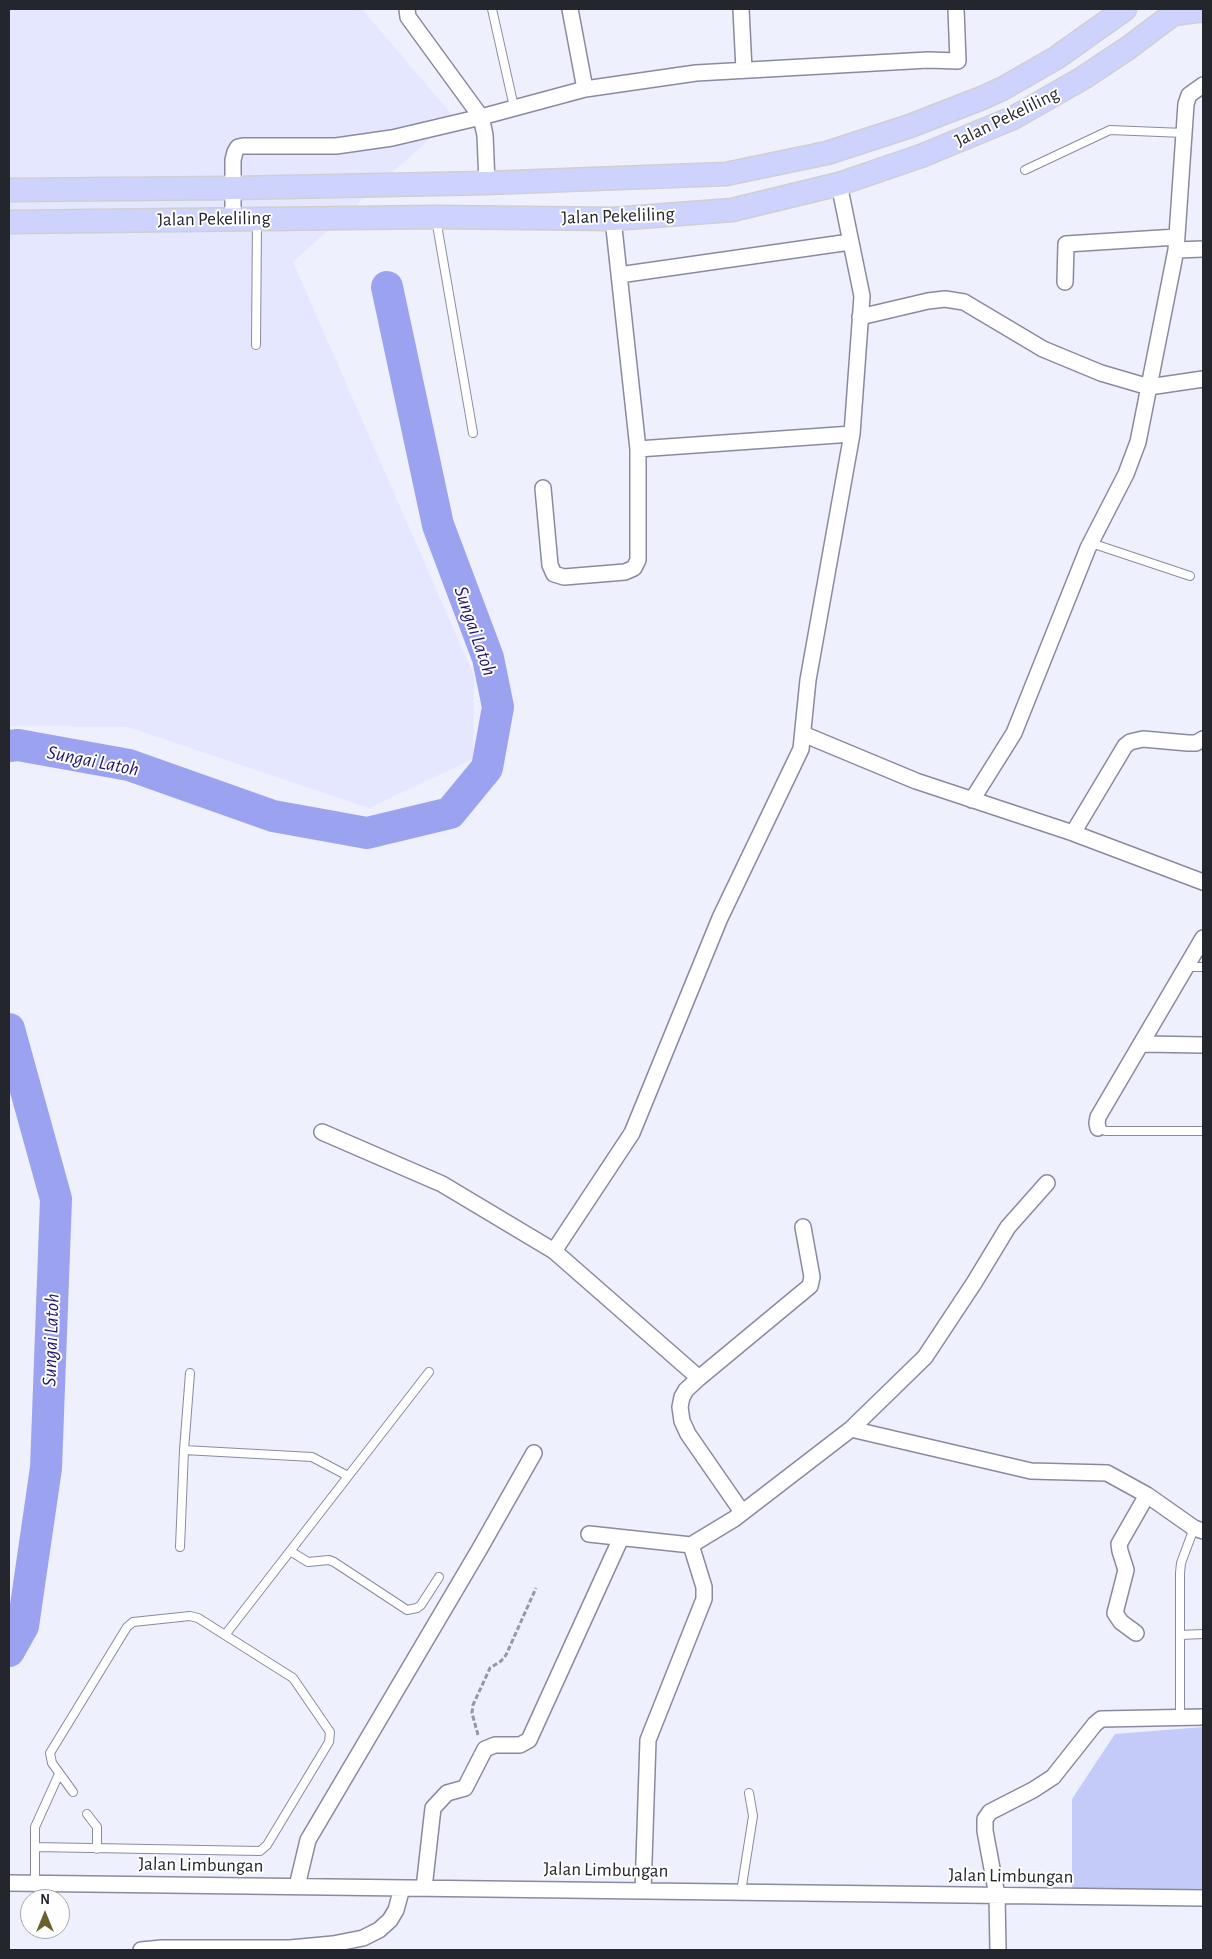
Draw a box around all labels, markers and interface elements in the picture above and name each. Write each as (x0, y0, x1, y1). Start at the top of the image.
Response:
street label: Jalan Pekeliling (951, 82, 1063, 152)
street label: Jalan Pekeliling (561, 203, 675, 229)
street label: Jalan Pekeliling (157, 207, 271, 231)
water label: Sungai Latoh (448, 583, 502, 679)
water label: Sungai Latoh (45, 740, 141, 782)
water label: Sungai Latoh (37, 1293, 65, 1387)
street label: Jalan Limbungan (138, 1853, 264, 1877)
street label: Jalan Limbungan (543, 1858, 669, 1882)
street label: Jalan Limbungan (948, 1864, 1074, 1888)
north arrow (20, 1889, 70, 1939)
text: N (40, 1893, 50, 1907)

